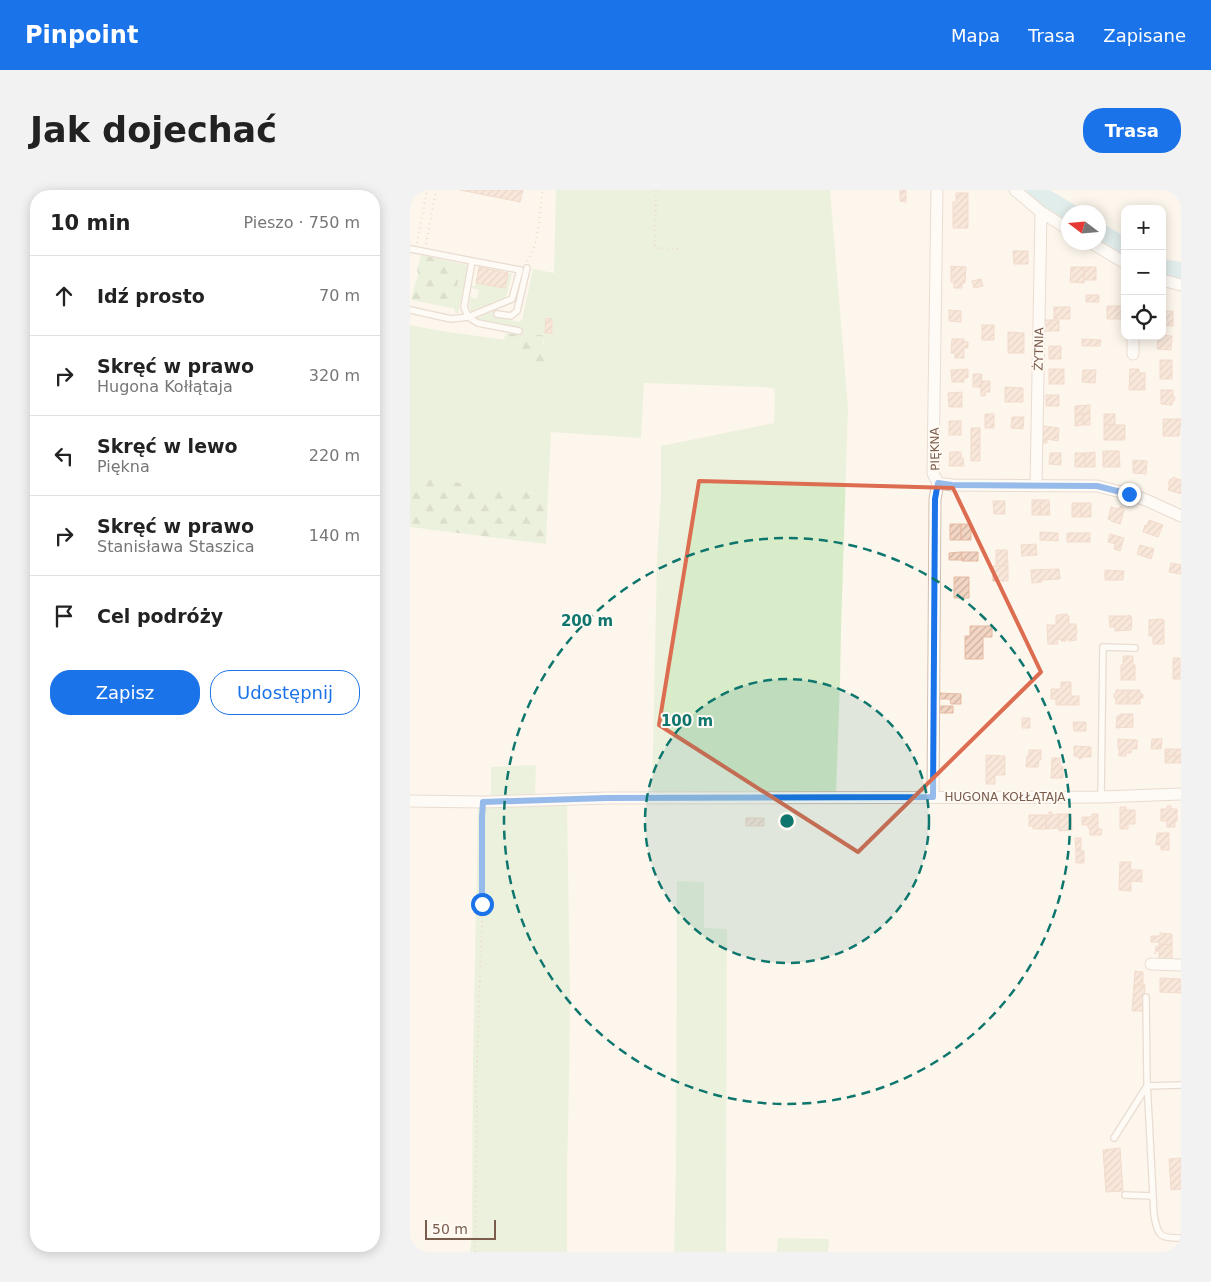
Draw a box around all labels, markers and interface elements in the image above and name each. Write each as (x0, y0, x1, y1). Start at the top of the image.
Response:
text: Pinpoint (25, 21, 138, 49)
text: Mapa (951, 25, 1000, 46)
text: Trasa (1028, 25, 1075, 46)
text: Zapisane (1103, 25, 1186, 46)
button: Trasa (1083, 108, 1181, 153)
text: Jak dojechać (30, 110, 277, 150)
north arrow (1061, 205, 1106, 250)
map controls (1121, 205, 1166, 340)
button: + (1121, 205, 1166, 250)
text: 10 min (50, 211, 131, 235)
text: Pieszo · 750 m (243, 213, 360, 232)
button: − (1121, 250, 1166, 295)
icon: ahead (50, 282, 78, 310)
text: Idź prosto (97, 285, 205, 307)
text: 70 m (319, 286, 360, 305)
button: locate (1121, 295, 1166, 340)
street label: ŻYTNIA (1031, 326, 1046, 371)
text: Skręć w prawo (97, 355, 254, 377)
icon: right (50, 362, 78, 390)
text: 320 m (309, 366, 360, 385)
text: Hugona Kołłątaja (97, 377, 233, 396)
street label: PIĘKNA (928, 426, 942, 471)
text: Skręć w lewo (97, 435, 238, 457)
icon: left (50, 442, 78, 470)
text: 220 m (309, 446, 360, 465)
text: Piękna (97, 457, 150, 476)
route end (1118, 483, 1141, 506)
text: Skręć w prawo (97, 515, 254, 537)
icon: right (50, 522, 78, 550)
text: 140 m (309, 526, 360, 545)
text: Stanisława Staszica (97, 537, 255, 556)
icon: arrive (50, 602, 78, 630)
text: Cel podróży (97, 605, 223, 627)
text: 200 m (561, 612, 613, 630)
button: Zapisz (50, 670, 200, 715)
button: Udostępnij (210, 670, 360, 715)
text: 100 m (661, 712, 713, 730)
street label: HUGONA KOŁŁĄTAJA (944, 790, 1066, 804)
centre of rings (778, 812, 796, 830)
route start (471, 893, 494, 916)
scale bar (425, 1217, 496, 1240)
text: 50 m (432, 1221, 468, 1237)

